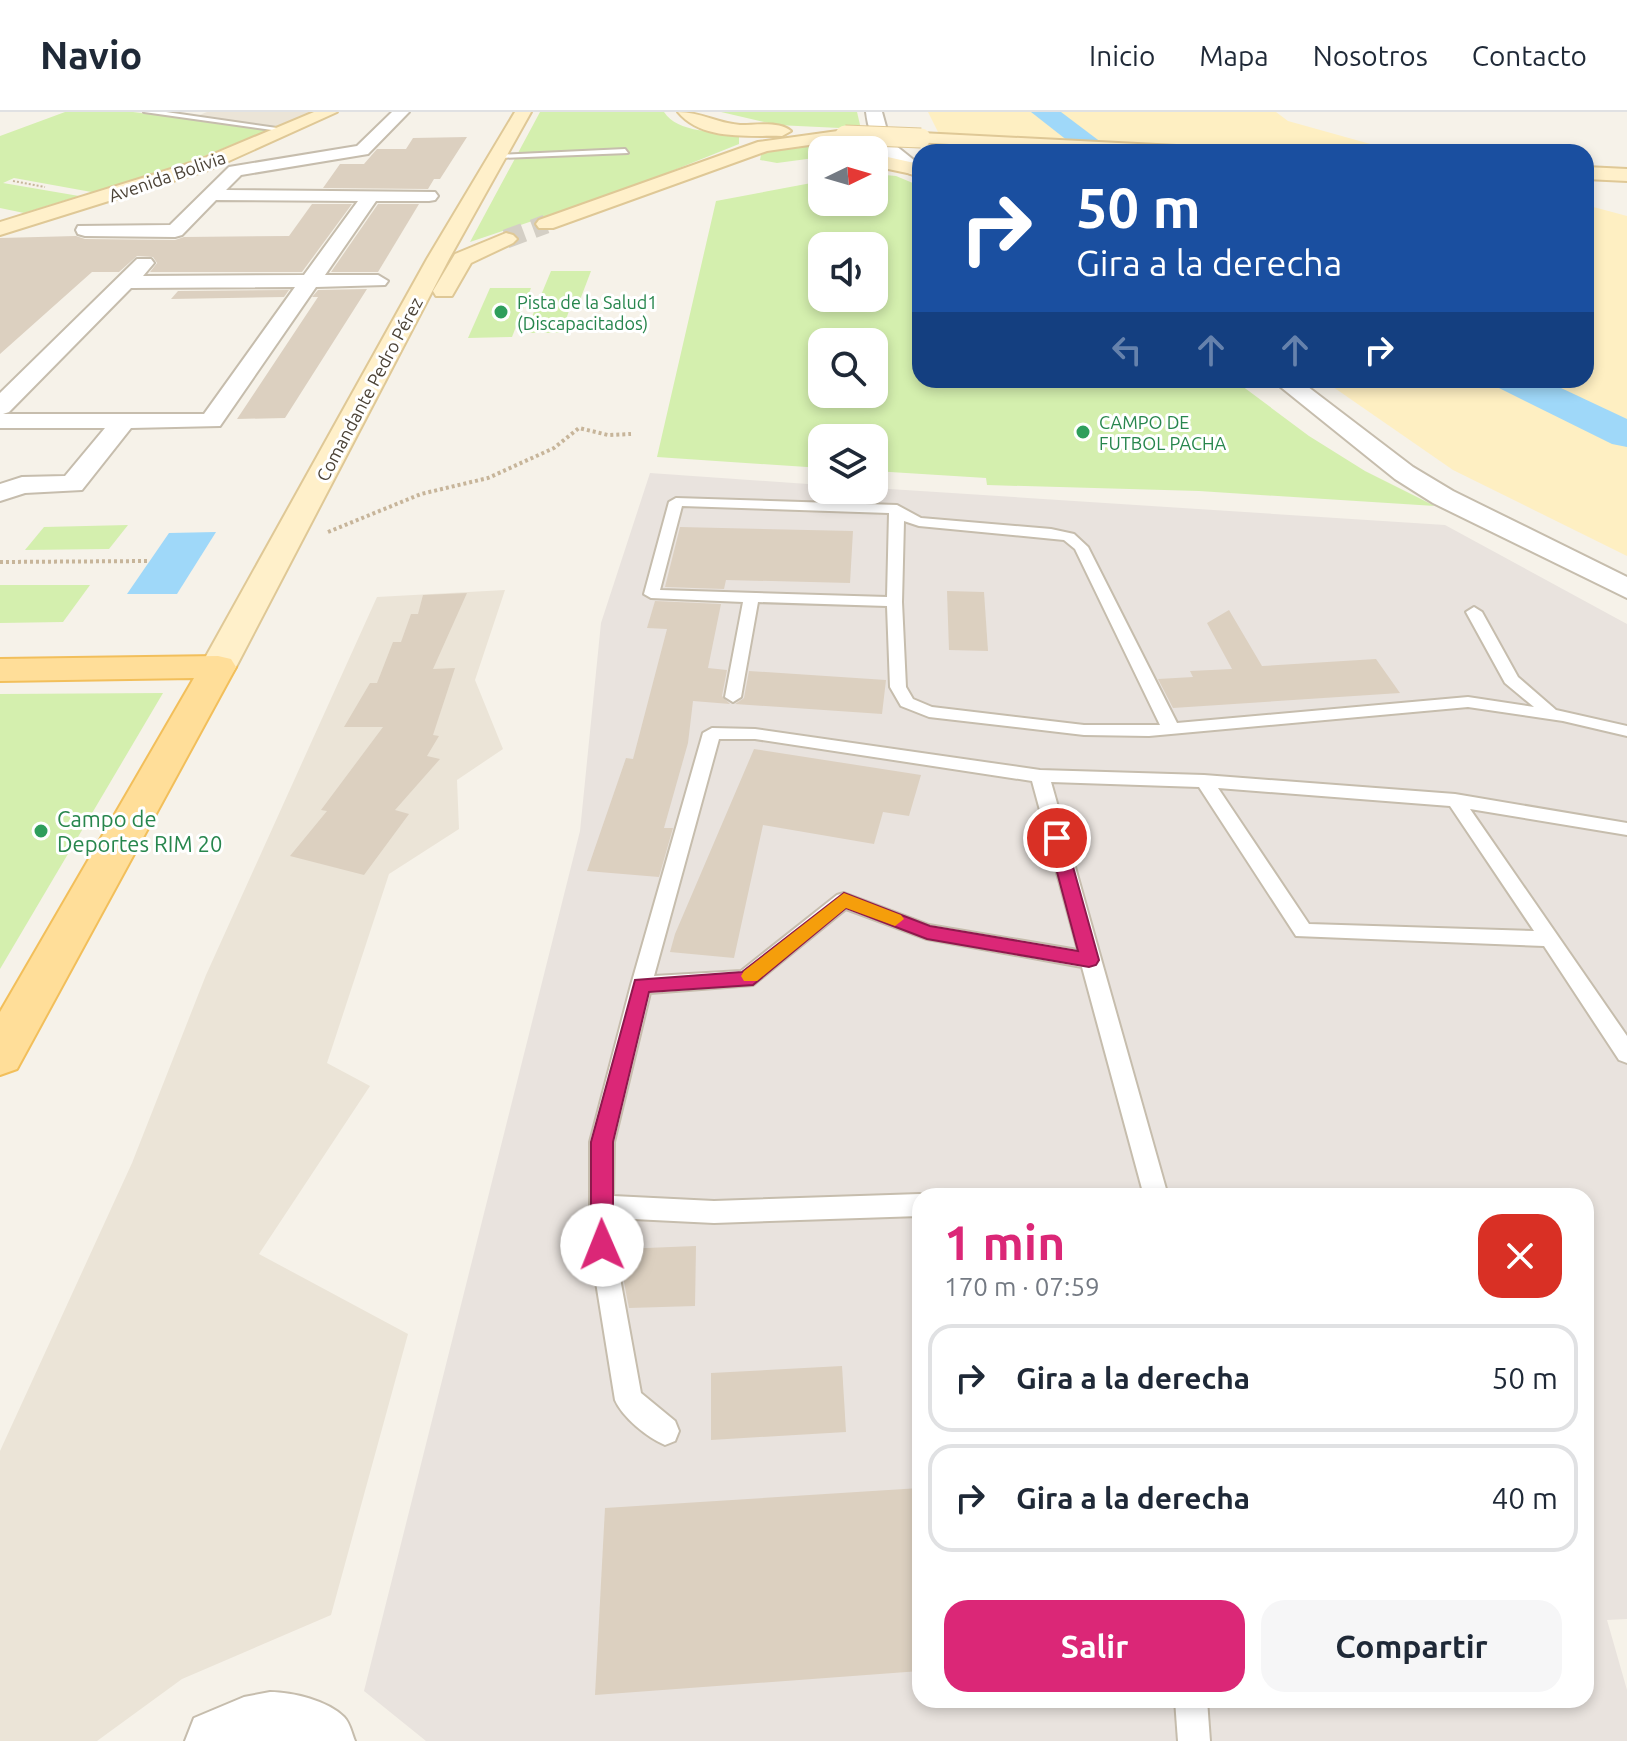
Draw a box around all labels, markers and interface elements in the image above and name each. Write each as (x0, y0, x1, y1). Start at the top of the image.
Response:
text: Navio (40, 34, 142, 76)
text: Inicio (1089, 40, 1155, 71)
text: Mapa (1199, 40, 1269, 71)
text: Nosotros (1313, 40, 1428, 71)
text: Contacto (1472, 40, 1587, 71)
north arrow (808, 136, 888, 216)
map controls (808, 136, 888, 504)
street label: Avenida Bolivia (106, 147, 228, 205)
icon: right (944, 176, 1048, 280)
text: 50 m (1076, 176, 1201, 239)
button: sound (808, 232, 888, 312)
text: Gira a la derecha (1076, 242, 1342, 283)
place label: Pista de la Salud1 (Discapacitados) (517, 292, 657, 334)
street label: Comandante Pedro Pérez (312, 294, 426, 484)
marker: Pista de la Salud1 (Discapacitados) (492, 303, 510, 321)
button: search (808, 328, 888, 408)
icon: left (1105, 328, 1149, 372)
icon: ahead (1189, 328, 1233, 372)
icon: ahead (1273, 328, 1317, 372)
icon: right (1357, 328, 1401, 372)
place label: CAMPO DE FUTBOL PACHA (1099, 412, 1227, 453)
marker: CAMPO DE FUTBOL PACHA (1074, 423, 1092, 441)
button: layers (808, 424, 888, 504)
pin (1023, 804, 1091, 872)
place label: Campo de Deportes RIM 20 (57, 806, 222, 856)
icon: arrive (1035, 816, 1079, 860)
marker: Campo de Deportes RIM 20 (32, 822, 50, 840)
position arrow (560, 1203, 644, 1287)
button: close (1478, 1214, 1562, 1298)
text: 1 min (944, 1215, 1065, 1269)
text: 170 m · 07:59 (944, 1272, 1100, 1301)
icon: right (948, 1356, 992, 1400)
text: Gira a la derecha (1016, 1361, 1250, 1395)
text: 50 m (1491, 1361, 1558, 1395)
icon: right (948, 1476, 992, 1520)
text: Gira a la derecha (1016, 1481, 1250, 1515)
text: 40 m (1491, 1481, 1558, 1515)
button: Salir (944, 1600, 1245, 1692)
button: Compartir (1261, 1600, 1562, 1692)

